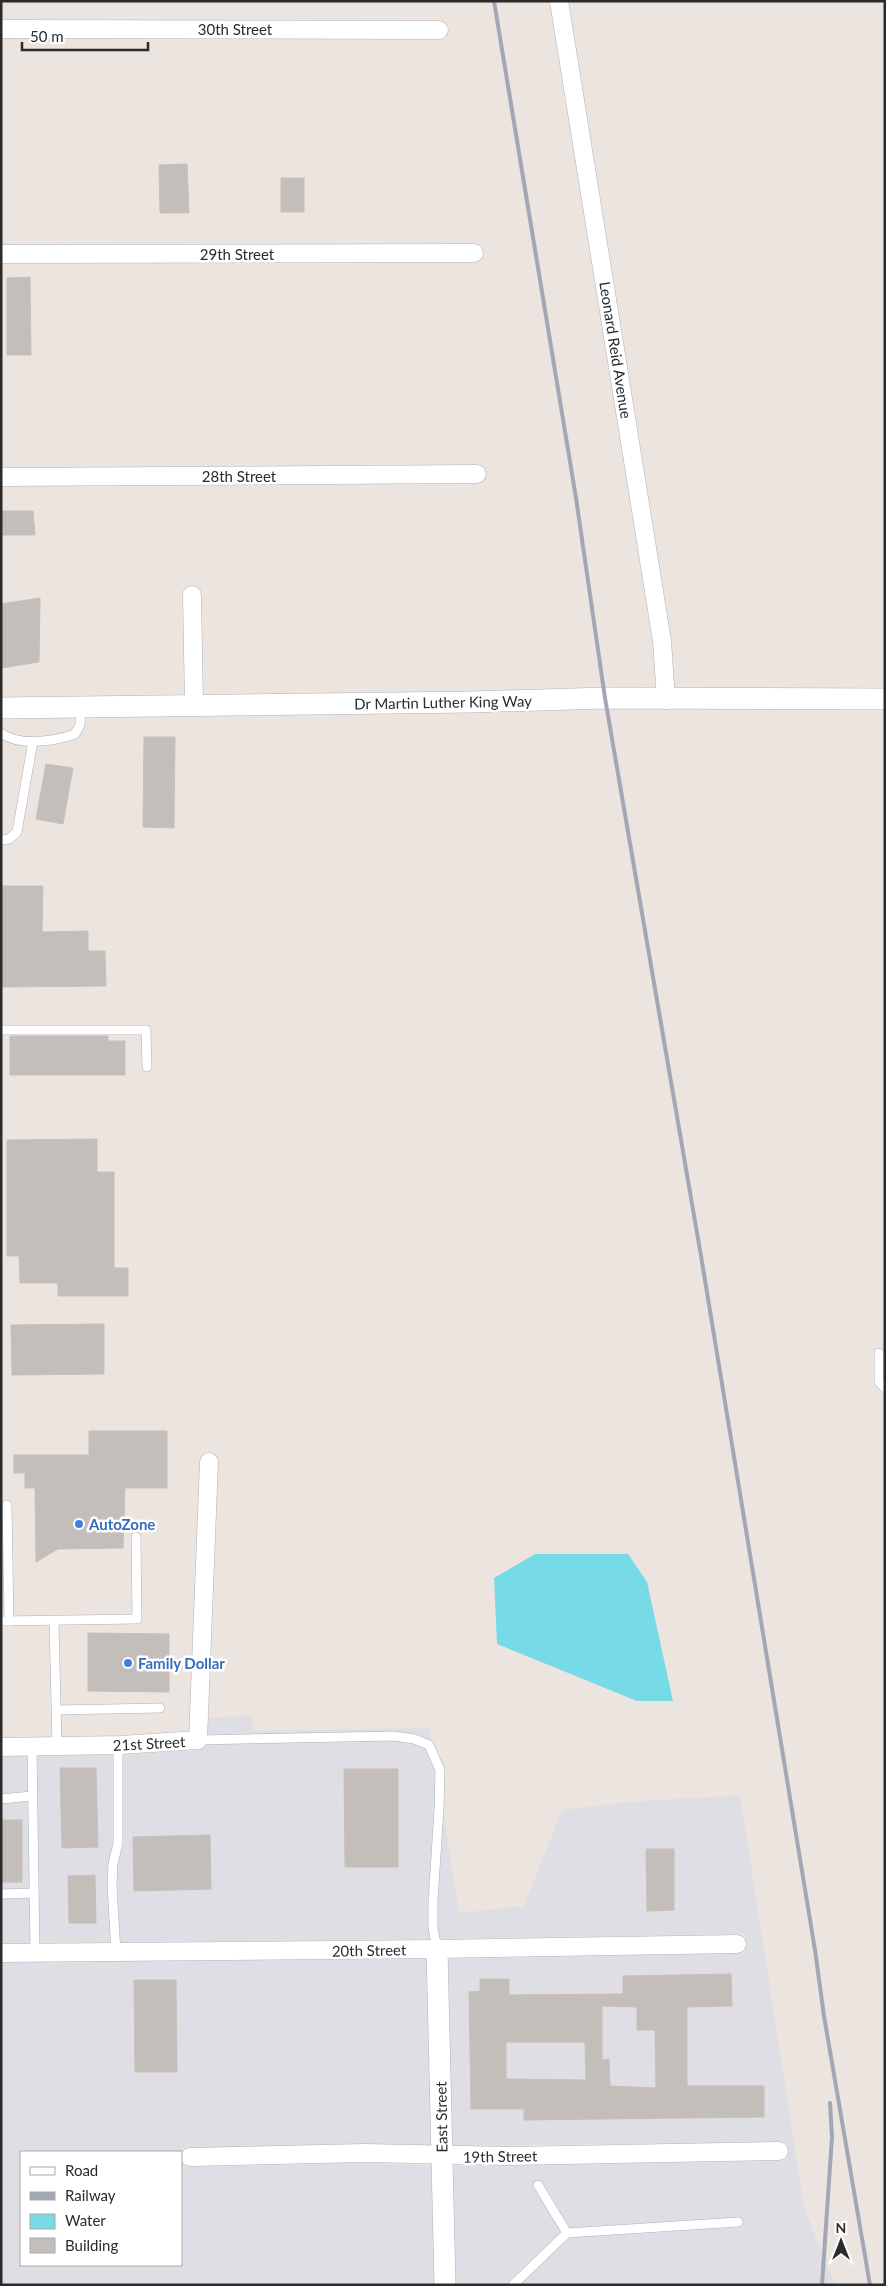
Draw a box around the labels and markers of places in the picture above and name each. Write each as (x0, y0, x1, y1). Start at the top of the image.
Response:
place label: AutoZone (88, 1515, 155, 1533)
marker: AutoZone (73, 1518, 85, 1530)
place label: Family Dollar (138, 1654, 225, 1672)
marker: Family Dollar (122, 1657, 134, 1669)

